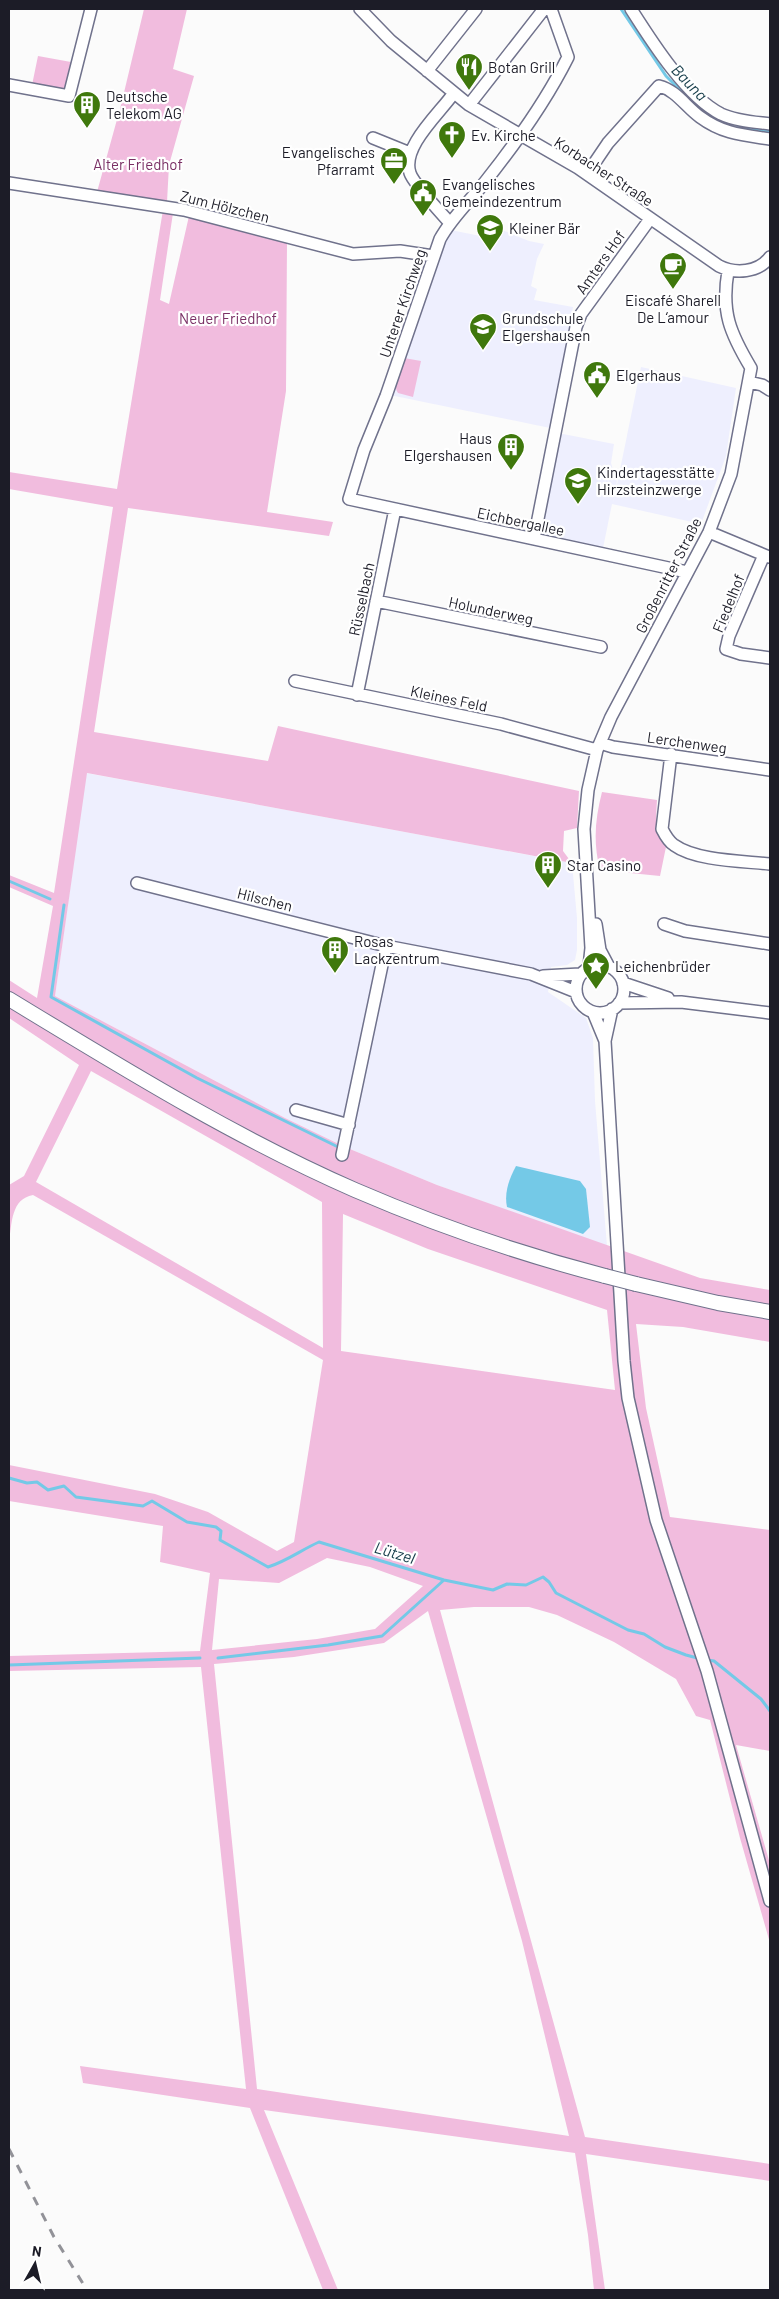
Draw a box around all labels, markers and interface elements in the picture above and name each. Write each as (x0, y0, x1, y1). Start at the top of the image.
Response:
restaurant icon: Botan Grill (454, 52, 484, 91)
place label: Botan Grill (488, 58, 555, 76)
water label: Bauna (668, 60, 712, 104)
place label: Deutsche Telekom AG (106, 87, 182, 122)
building icon: Deutsche Telekom AG (72, 90, 102, 129)
church icon: Ev. Kirche (437, 120, 467, 159)
place label: Ev. Kirche (471, 126, 536, 144)
street label: Korbacher Straße (551, 132, 657, 210)
place label: Evangelisches Pfarramt (282, 143, 375, 178)
office icon: Evangelisches Pfarramt (379, 146, 409, 185)
park label: Alter Friedhof (93, 155, 183, 173)
place label: Evangelisches Gemeindezentrum (442, 175, 562, 210)
public building icon: Evangelisches Gemeindezentrum (408, 178, 438, 217)
street label: Zum Hölzchen (178, 186, 272, 226)
school or university icon: Kleiner Bär (475, 213, 505, 252)
place label: Kleiner Bär (509, 219, 581, 237)
street label: Amters Hof (572, 227, 628, 297)
street label: Unterer Kirchweg (375, 246, 429, 360)
cafe icon: Eiscafé Sharell De L‘amour (658, 251, 688, 290)
place label: Eiscafé Sharell De L‘amour (625, 291, 721, 326)
park label: Neuer Friedhof (179, 309, 277, 327)
place label: Grundschule Elgershausen (502, 309, 590, 344)
school or university icon: Grundschule Elgershausen (468, 312, 498, 351)
public building icon: Elgerhaus (582, 360, 612, 399)
place label: Elgerhaus (616, 366, 681, 384)
place label: Haus Elgershausen (404, 429, 492, 464)
building icon: Haus Elgershausen (496, 432, 526, 471)
place label: Kindertagesstätte Hirzsteinzwerge (597, 463, 715, 498)
school or university icon: Kindertagesstätte Hirzsteinzwerge (563, 466, 593, 505)
street label: Eichbergallee (476, 503, 566, 539)
street label: Großenritter Straße (631, 514, 705, 636)
street label: Rüsselbach (344, 561, 378, 637)
street label: Fiedelhof (708, 571, 748, 635)
street label: Holunderweg (447, 592, 535, 628)
street label: Kleines Feld (409, 681, 489, 715)
street label: Lerchenweg (646, 728, 728, 756)
building icon: Star Casino (533, 850, 563, 889)
place label: Star Casino (567, 856, 641, 874)
street label: Hilschen (236, 883, 294, 915)
place label: Rosas Lackzentrum (354, 932, 440, 967)
building icon: Rosas Lackzentrum (320, 935, 350, 974)
place icon: Leichenbrüder (581, 951, 611, 990)
place label: Leichenbrüder (615, 957, 711, 975)
water label: Lützel (372, 1537, 418, 1567)
north arrow (10, 2239, 60, 2289)
text: N (31, 2242, 43, 2260)

